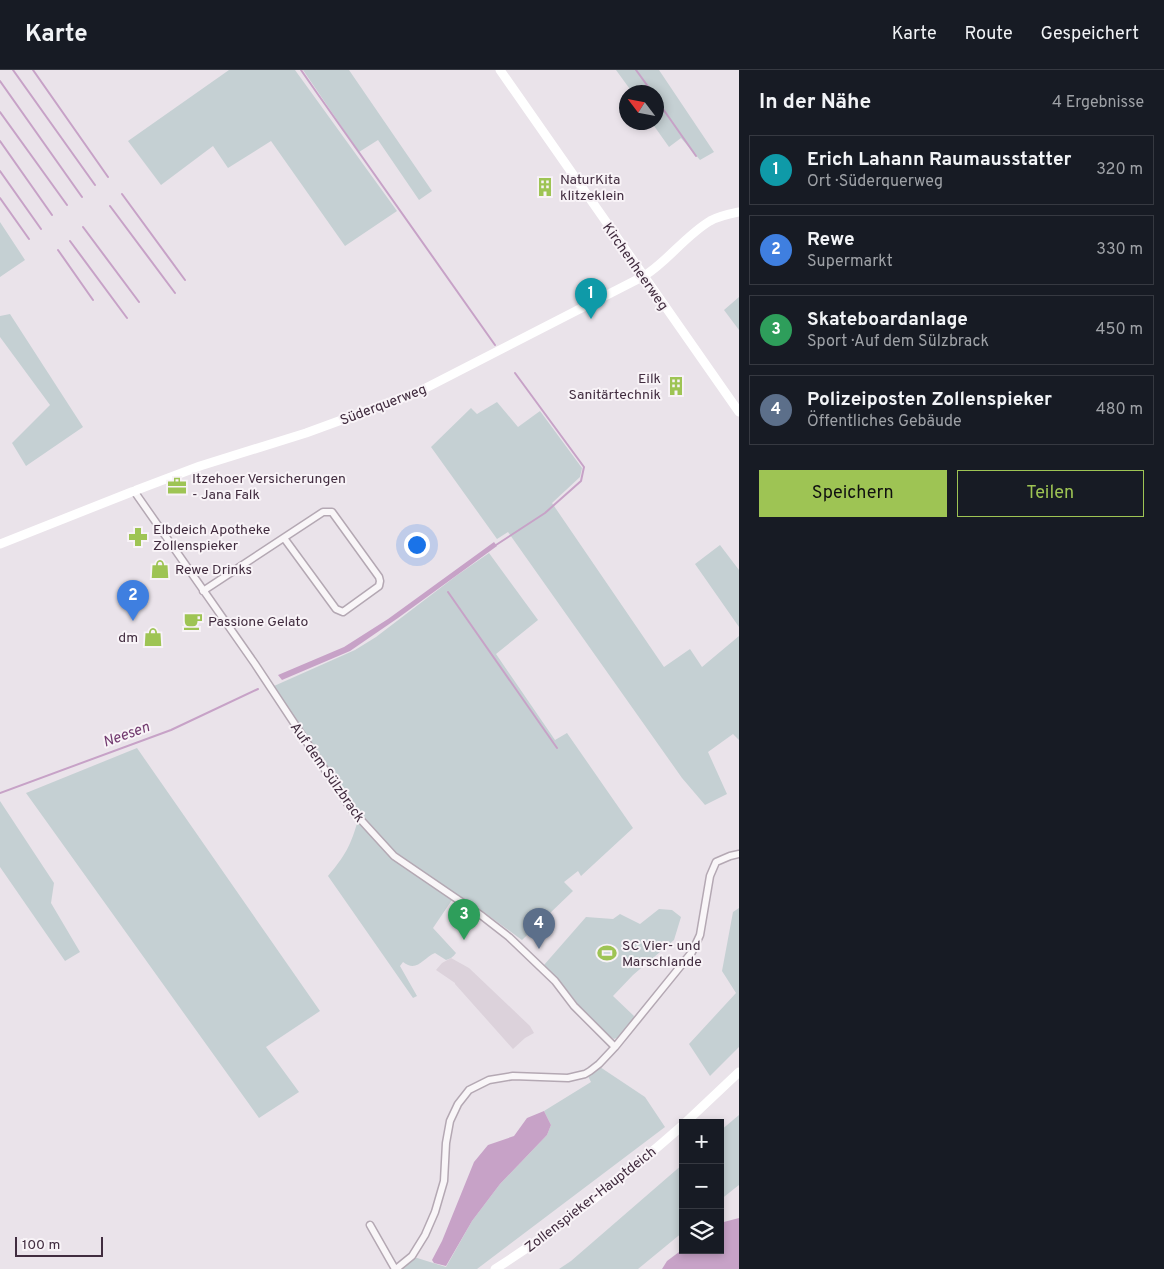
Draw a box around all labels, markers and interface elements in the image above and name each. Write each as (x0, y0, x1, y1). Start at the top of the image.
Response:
text: Karte (25, 20, 88, 50)
text: Karte (892, 23, 937, 46)
text: Route (965, 23, 1013, 46)
text: Gespeichert (1041, 23, 1139, 46)
north arrow (619, 85, 664, 130)
text: In der Nähe (759, 89, 871, 116)
text: 4 Ergebnisse (1052, 93, 1144, 113)
text: Erich Lahann Raumausstatter (807, 148, 1071, 172)
text: 1 (773, 160, 779, 180)
text: 320 m (1096, 160, 1143, 180)
place label: NaturKita klitzeklein (560, 172, 624, 205)
text: Ort · Süderquerweg (807, 172, 943, 192)
building icon: NaturKita klitzeklein (534, 176, 556, 198)
street label: Kirchenheerweg (598, 220, 671, 314)
text: Rewe (807, 228, 855, 252)
text: 2 (771, 240, 781, 260)
text: 330 m (1096, 240, 1143, 260)
text: Supermarkt (807, 252, 893, 272)
pin: 1 (575, 278, 607, 319)
text: Skateboardanlage (807, 308, 968, 332)
text: 3 (771, 320, 781, 340)
text: 450 m (1096, 320, 1143, 340)
text: Sport · Auf dem Sülzbrack (807, 332, 989, 352)
place label: Eilk Sanitärtechnik (569, 371, 661, 404)
building icon: Eilk Sanitärtechnik (665, 375, 687, 397)
street label: Süderquerweg (338, 381, 429, 430)
text: Polizeiposten Zollenspieker (807, 388, 1052, 412)
text: 4 (771, 400, 781, 420)
text: 480 m (1096, 400, 1143, 420)
text: Öffentliches Gebäude (807, 412, 962, 432)
button: Speichern (759, 470, 947, 517)
button: Teilen (957, 470, 1144, 517)
place label: Itzehoer Versicherungen - Jana Falk (192, 471, 346, 504)
office icon: Itzehoer Versicherungen - Jana Falk (166, 475, 188, 497)
place label: Elbdeich Apotheke Zollenspieker (153, 522, 270, 555)
pharmacy icon: Elbdeich Apotheke Zollenspieker (127, 526, 149, 548)
your location (404, 532, 430, 558)
shop icon: Rewe Drinks (149, 558, 171, 580)
place label: Rewe Drinks (175, 562, 252, 579)
pin: 2 (117, 580, 149, 621)
cafe icon: Passione Gelato (182, 610, 204, 632)
place label: Passione Gelato (208, 614, 308, 631)
shop icon: dm (142, 626, 164, 648)
place label: dm (118, 630, 138, 647)
water label: Neesen (101, 718, 152, 753)
street label: Auf dem Sülzbrack (286, 720, 368, 826)
pin: 3 (448, 899, 480, 940)
pin: 4 (523, 908, 555, 949)
place label: SC Vier- und Marschlande (622, 938, 702, 971)
sports icon: SC Vier- und Marschlande (596, 942, 618, 964)
map controls (679, 1119, 724, 1254)
button: + (679, 1119, 724, 1164)
street label: Zollenspieker-Hauptdeich (522, 1144, 660, 1257)
button: − (679, 1164, 724, 1209)
button: layers (679, 1209, 724, 1254)
scale bar (15, 1234, 102, 1257)
text: 100 m (22, 1237, 60, 1254)

